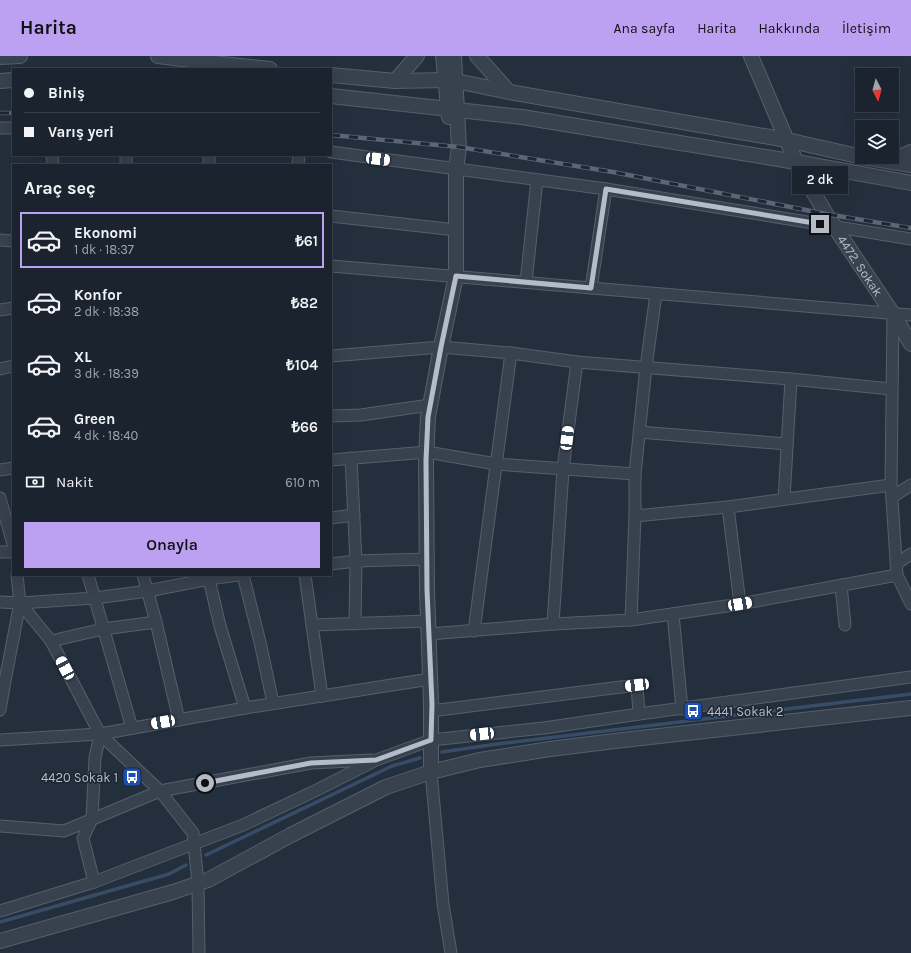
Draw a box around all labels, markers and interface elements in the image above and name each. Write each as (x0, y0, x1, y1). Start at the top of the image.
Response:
text: Harita (20, 17, 77, 39)
text: Ana sayfa (614, 20, 675, 37)
text: Harita (697, 20, 736, 37)
text: Hakkında (758, 20, 820, 37)
text: İletişim (842, 20, 891, 37)
north arrow (855, 68, 899, 112)
map controls (855, 68, 899, 164)
text: Biniş (48, 84, 85, 102)
button: layers (855, 120, 899, 164)
text: Varış yeri (48, 123, 114, 141)
car (365, 152, 391, 166)
callout: 2 dk (792, 166, 848, 194)
text: 2 dk (807, 172, 833, 187)
text: Araç seç (24, 177, 96, 199)
route end (811, 215, 829, 233)
icon: car (26, 222, 62, 258)
text: Ekonomi (74, 224, 137, 242)
text: ₺61 (295, 232, 318, 250)
street label: 4472. Sokak (835, 232, 886, 299)
text: 1 dk · 18:37 (74, 242, 134, 257)
icon: car (26, 284, 62, 320)
text: Konfor (74, 286, 122, 304)
text: ₺82 (291, 294, 318, 312)
text: 2 dk · 18:38 (74, 304, 139, 319)
icon: car (26, 346, 62, 382)
text: XL (74, 348, 92, 366)
text: ₺104 (286, 356, 318, 374)
text: 3 dk · 18:39 (74, 366, 139, 381)
icon: car (26, 408, 62, 444)
text: Green (74, 410, 115, 428)
text: ₺66 (291, 418, 318, 436)
car (560, 425, 574, 451)
text: 4 dk · 18:40 (74, 428, 138, 443)
icon: cash (24, 471, 46, 493)
text: Nakit (56, 473, 93, 491)
text: 610 m (285, 475, 320, 490)
button: Onayla (24, 522, 320, 568)
car (727, 596, 753, 612)
car (54, 655, 76, 681)
car (624, 678, 650, 692)
bus stop icon: 4441 Sokak 2 (682, 700, 704, 722)
place label: 4441 Sokak 2 (707, 704, 784, 719)
car (150, 714, 176, 730)
car (469, 727, 495, 741)
bus stop icon: 4420 Sokak 1 (121, 766, 143, 788)
place label: 4420 Sokak 1 (41, 770, 118, 785)
route start (196, 774, 214, 792)

